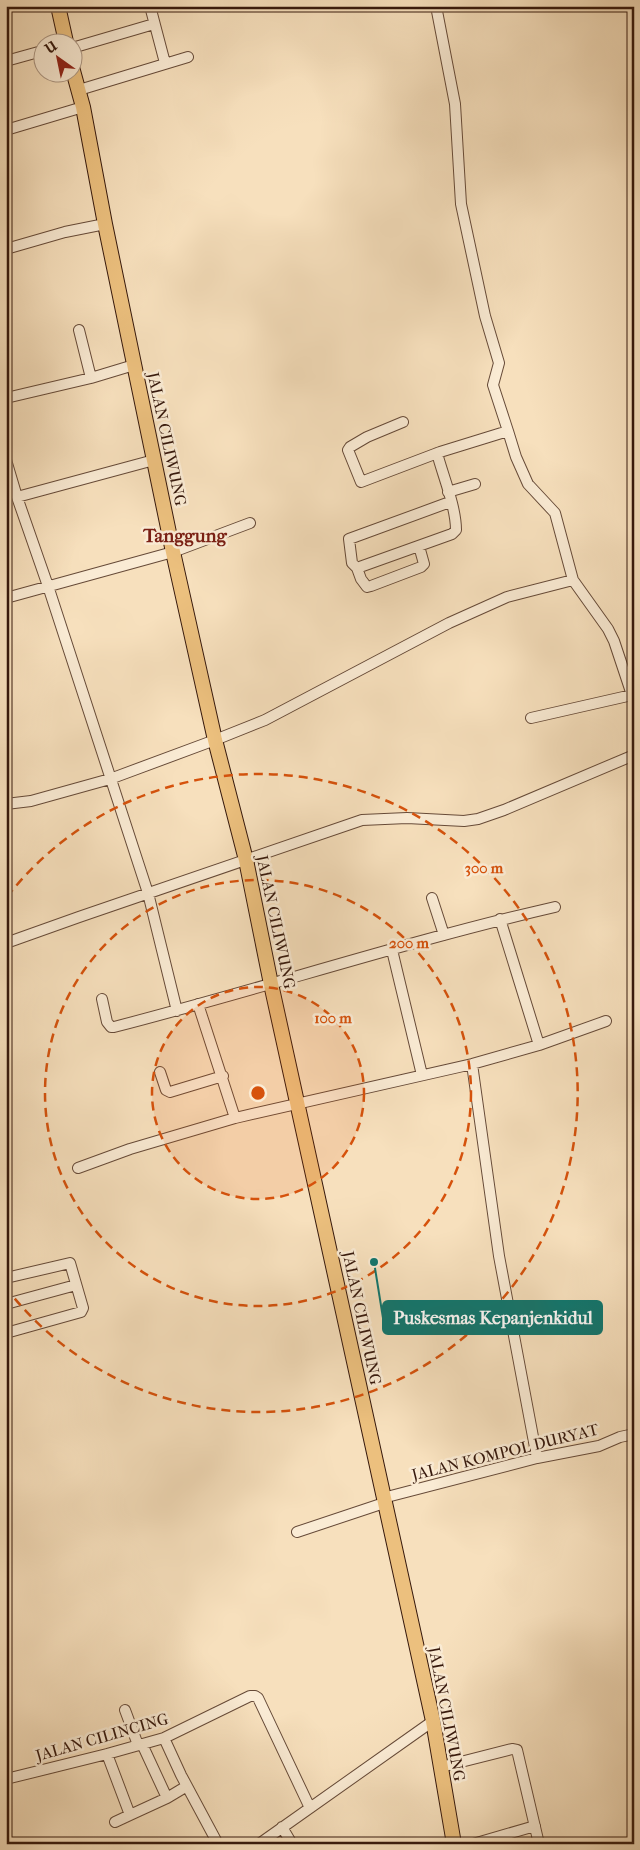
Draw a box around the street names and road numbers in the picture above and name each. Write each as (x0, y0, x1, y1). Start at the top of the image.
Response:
street label: JALAN CILIWUNG (143, 368, 190, 508)
street label: JALAN CILIWUNG (252, 851, 299, 991)
street label: JALAN CILIWUNG (338, 1247, 385, 1387)
street label: JALAN KOMPOL DURYAT (408, 1420, 601, 1485)
street label: JALAN CILIWUNG (424, 1643, 469, 1783)
street label: JALAN CILINCING (31, 1709, 171, 1766)

